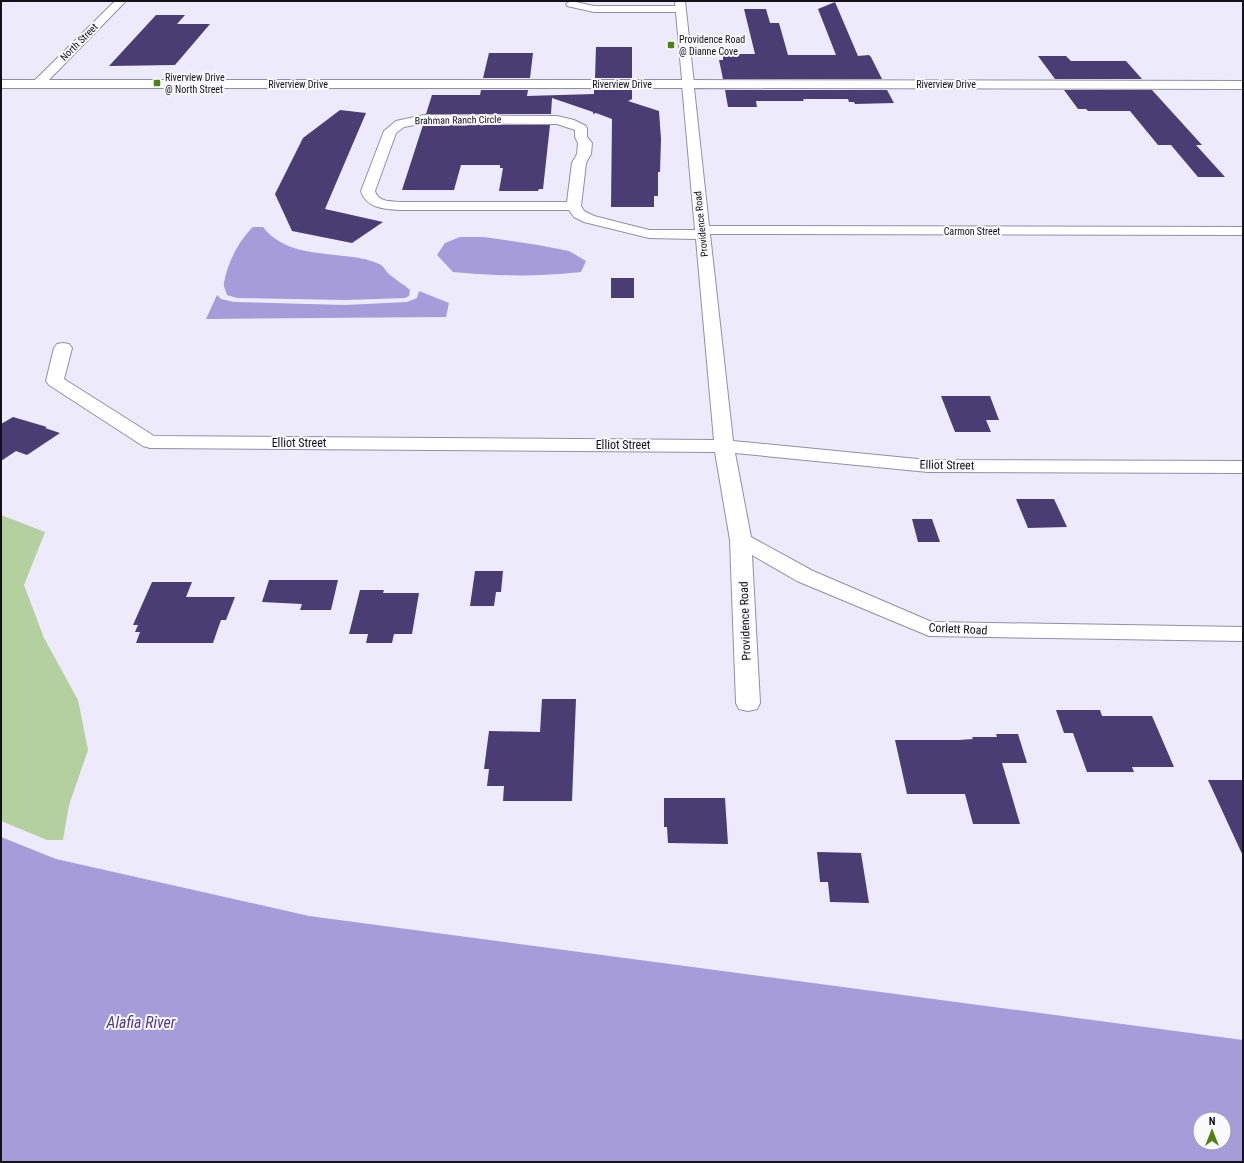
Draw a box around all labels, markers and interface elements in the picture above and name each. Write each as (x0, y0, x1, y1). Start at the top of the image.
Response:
street label: North Street (58, 21, 100, 63)
place label: Providence Road @ Dianne Cove (679, 34, 745, 57)
marker: Providence Road @ Dianne Cove (666, 40, 676, 50)
place label: Riverview Drive @ North Street (165, 72, 225, 95)
marker: Riverview Drive @ North Street (152, 78, 162, 88)
street label: Riverview Drive (268, 79, 328, 90)
street label: Riverview Drive (592, 79, 652, 90)
street label: Riverview Drive (916, 79, 976, 90)
street label: Brahman Ranch Circle (415, 114, 502, 126)
street label: Providence Road (692, 190, 710, 257)
street label: Carmon Street (944, 226, 1000, 237)
street label: Elliot Street (272, 436, 327, 450)
street label: Elliot Street (596, 438, 651, 452)
street label: Elliot Street (920, 458, 975, 472)
street label: Providence Road (737, 581, 753, 661)
street label: Corlett Road (928, 620, 988, 638)
water label: Alafia River (106, 1013, 177, 1032)
north arrow (1192, 1111, 1232, 1151)
text: N (1209, 1115, 1216, 1128)

